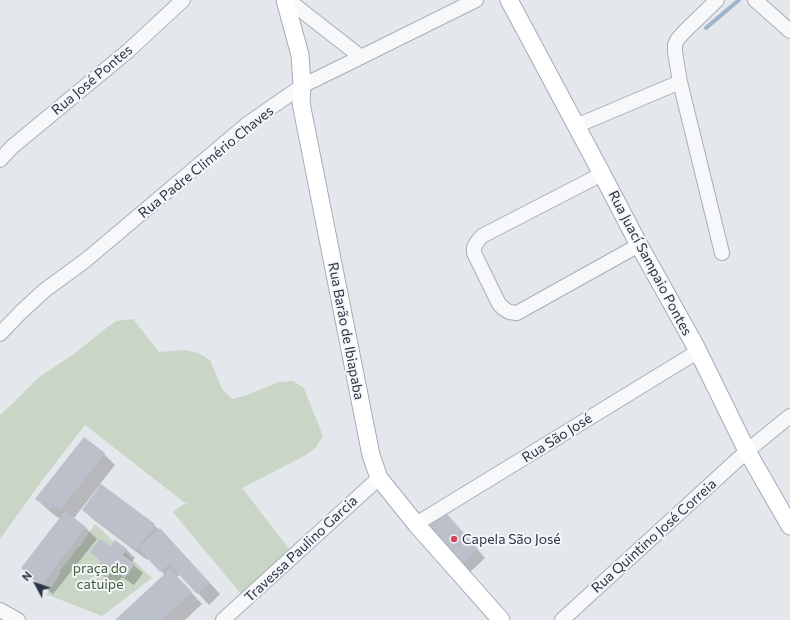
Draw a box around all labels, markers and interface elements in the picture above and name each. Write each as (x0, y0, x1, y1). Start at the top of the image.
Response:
street label: Rua José Pontes (48, 41, 136, 119)
street label: Rua Padre Climério Chaves (135, 102, 277, 222)
street label: Rua Juací Sampaio Pontes (605, 188, 695, 338)
street label: Rua Barão de Ibiapaba (324, 261, 368, 401)
street label: Rua São José (519, 410, 595, 466)
street label: Rua Quintino José Correia (588, 475, 720, 597)
street label: Travessa Paulino Garcia (241, 492, 361, 606)
place label: Capela São José (462, 531, 561, 547)
marker: Capela São José (449, 534, 459, 544)
park label: praça do catuipe (73, 560, 127, 592)
north arrow (16, 564, 56, 604)
text: N (19, 568, 34, 583)

